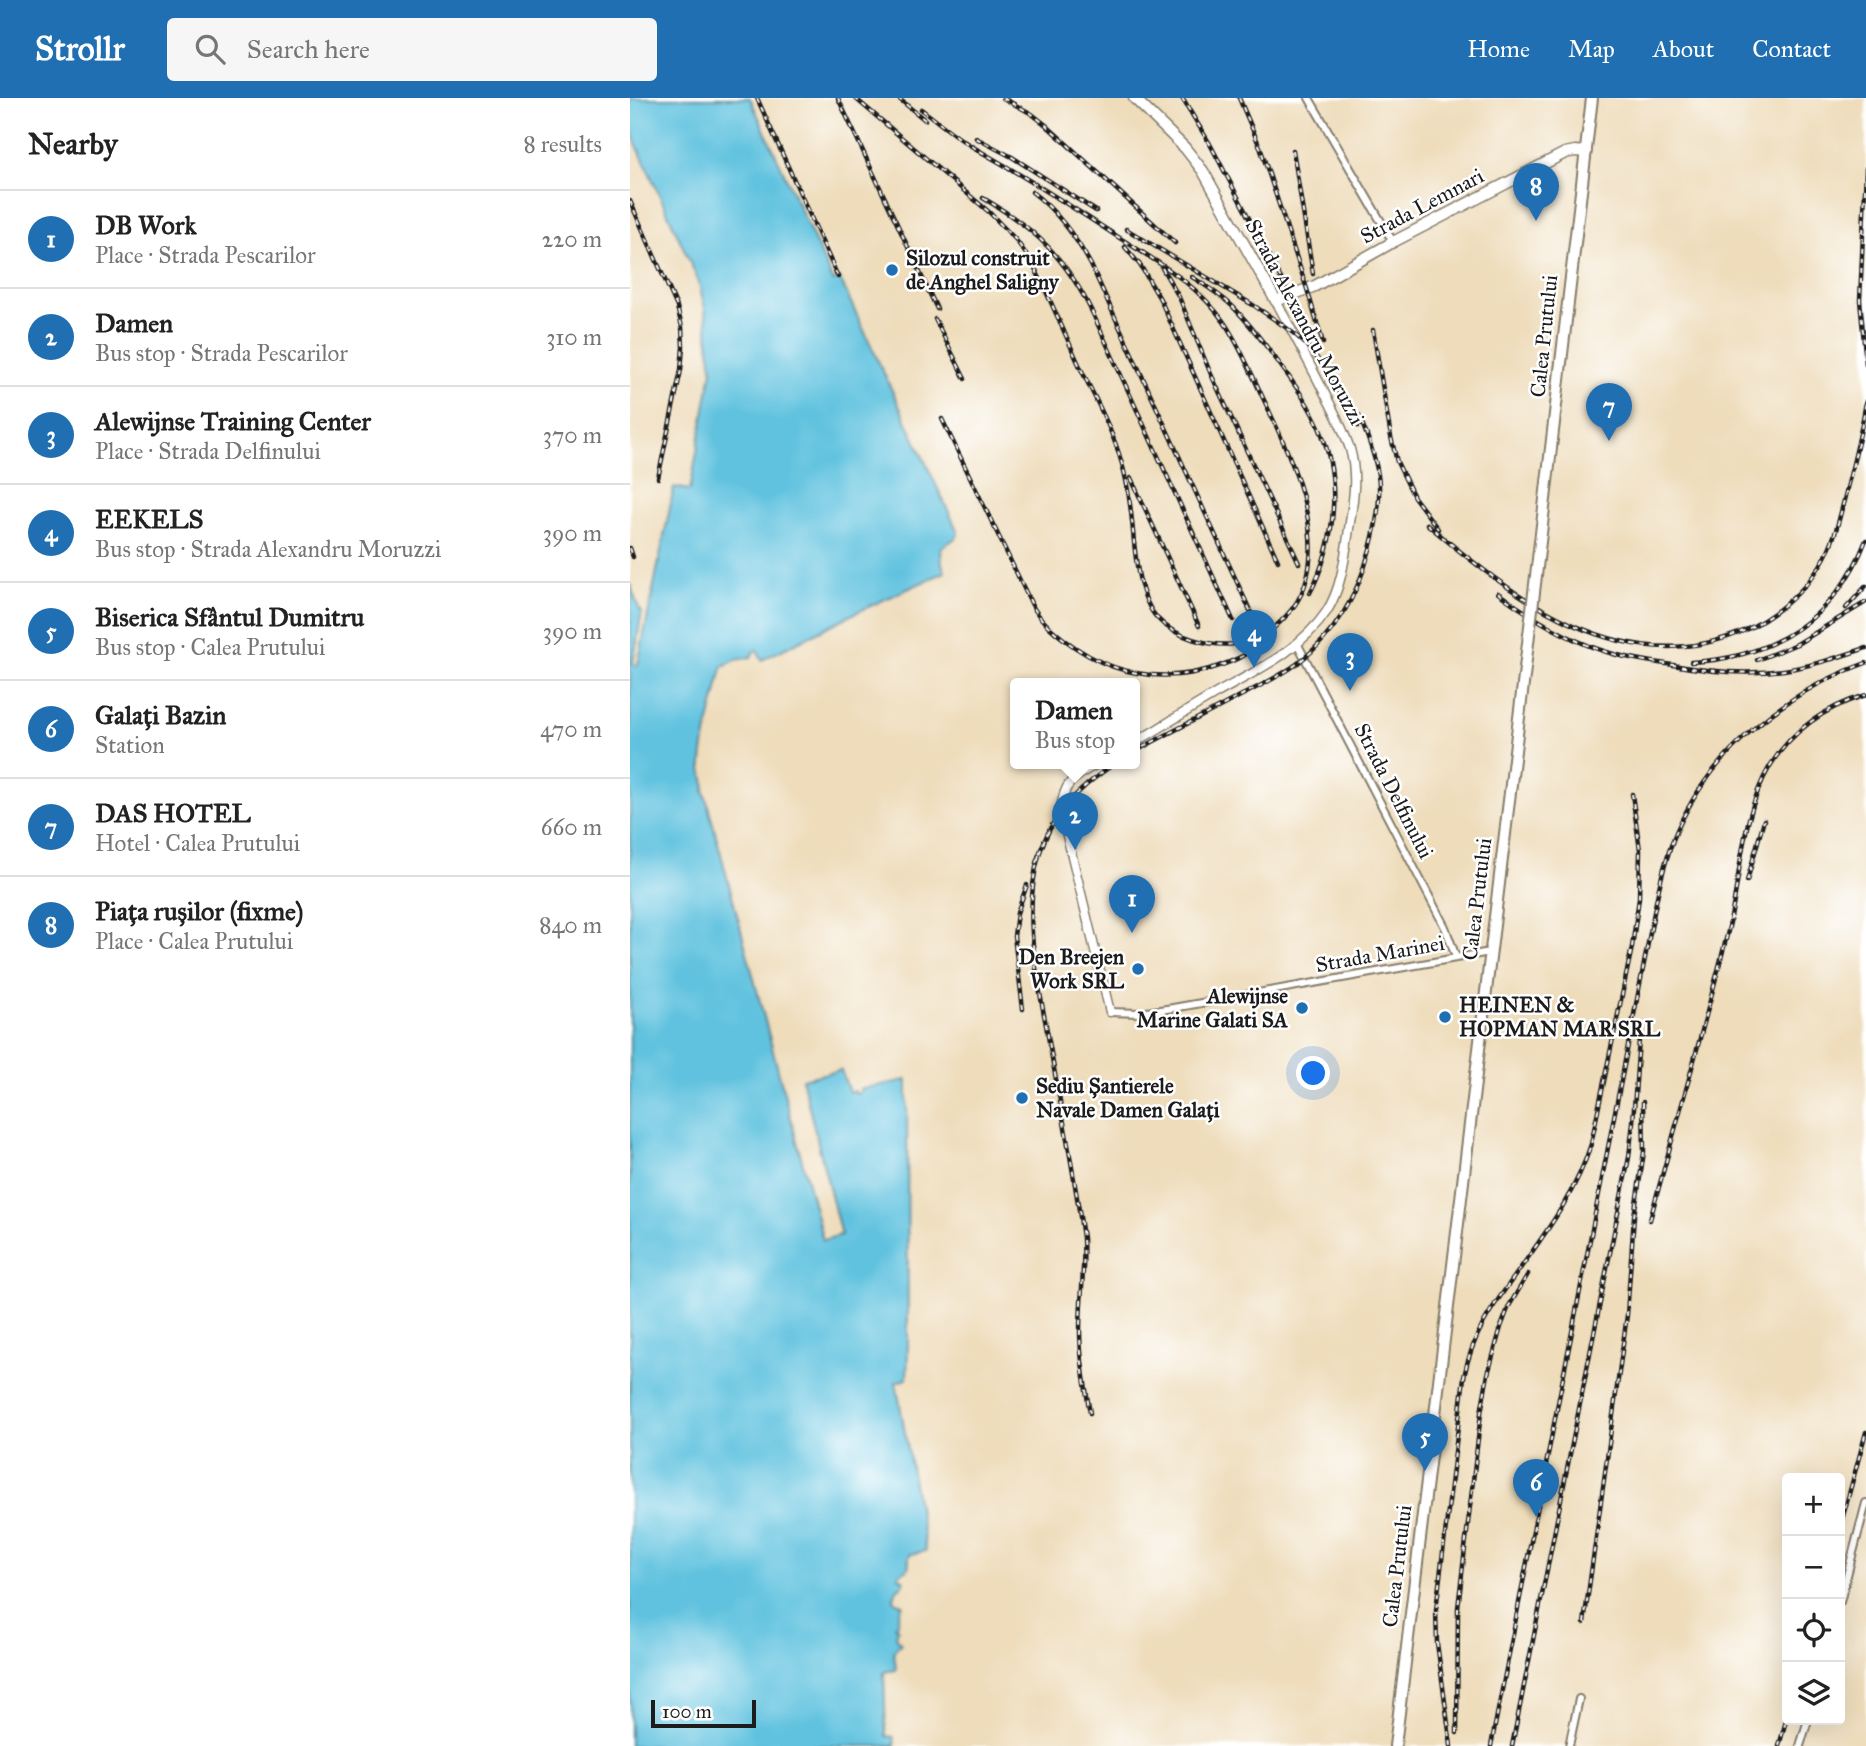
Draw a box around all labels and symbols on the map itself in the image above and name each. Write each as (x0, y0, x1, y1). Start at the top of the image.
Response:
street label: Strada Lemnari (1356, 162, 1488, 249)
pin: 8 (1513, 163, 1559, 221)
street label: Strada Alexandru Moruzzi (1240, 215, 1370, 429)
place label: Silozul construit de Anghel Saligny (906, 245, 1060, 295)
marker: Silozul construit de Anghel Saligny (884, 262, 900, 278)
street label: Calea Prutului (1525, 273, 1563, 399)
pin: 7 (1586, 383, 1632, 441)
pin: 4 (1231, 610, 1277, 668)
pin: 3 (1327, 633, 1373, 691)
street label: Strada Delfinului (1349, 719, 1439, 863)
pin: 2 (1052, 792, 1098, 850)
street label: Calea Prutului (1457, 836, 1497, 962)
pin: 1 (1109, 875, 1155, 933)
street label: Strada Marinei (1314, 930, 1447, 978)
place label: Den Breejen Work SRL (1019, 944, 1125, 994)
marker: Den Breejen Work SRL (1130, 961, 1146, 977)
place label: Alewijnse Marine Galati SA (1136, 983, 1289, 1033)
place label: HEINEN & HOPMAN MAR SRL (1459, 992, 1661, 1042)
marker: Alewijnse Marine Galati SA (1294, 1000, 1310, 1016)
marker: HEINEN & HOPMAN MAR SRL (1437, 1009, 1453, 1025)
your location (1296, 1056, 1330, 1090)
place label: Sediu Șantierele Navale Damen Galați (1036, 1073, 1220, 1123)
marker: Sediu Șantierele Navale Damen Galați (1014, 1090, 1030, 1106)
pin: 5 (1402, 1413, 1448, 1471)
pin: 6 (1513, 1459, 1559, 1517)
street label: Calea Prutului (1377, 1503, 1417, 1629)
scale bar (651, 1697, 756, 1729)

